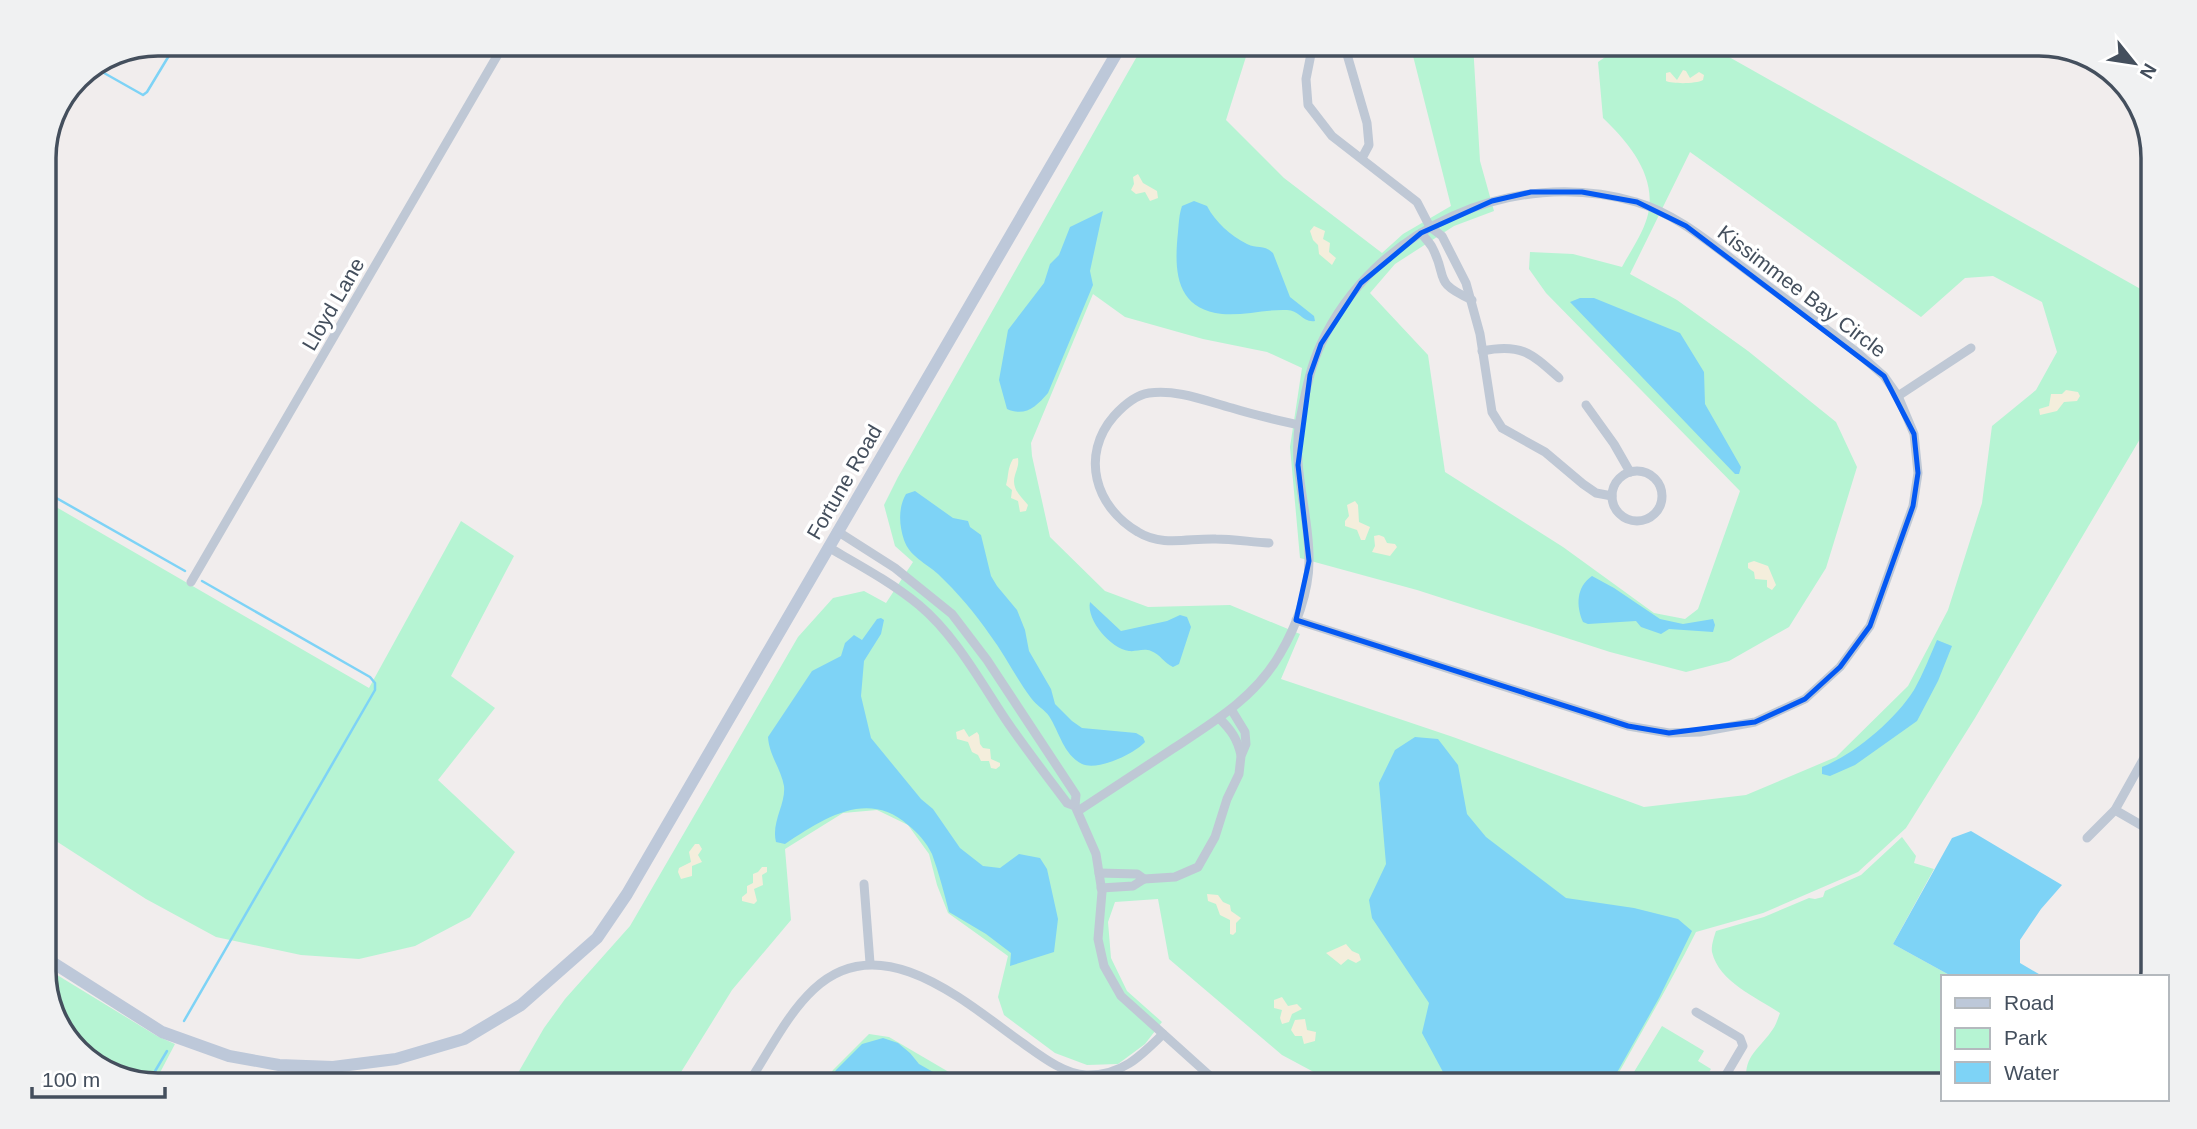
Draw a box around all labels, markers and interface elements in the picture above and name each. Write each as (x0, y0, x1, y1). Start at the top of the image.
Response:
north arrow (2099, 28, 2169, 98)
text: N (2136, 60, 2161, 82)
street label: Kissimmee Bay Circle (1714, 220, 1890, 362)
street label: Lloyd Lane (297, 254, 369, 354)
street label: Fortune Road (802, 421, 886, 543)
legend (1941, 975, 2169, 1101)
text: Road (2004, 991, 2054, 1014)
text: Park (2004, 1026, 2048, 1049)
scale bar (32, 1056, 164, 1100)
text: Water (2004, 1061, 2059, 1084)
text: 100 m (42, 1068, 100, 1091)

